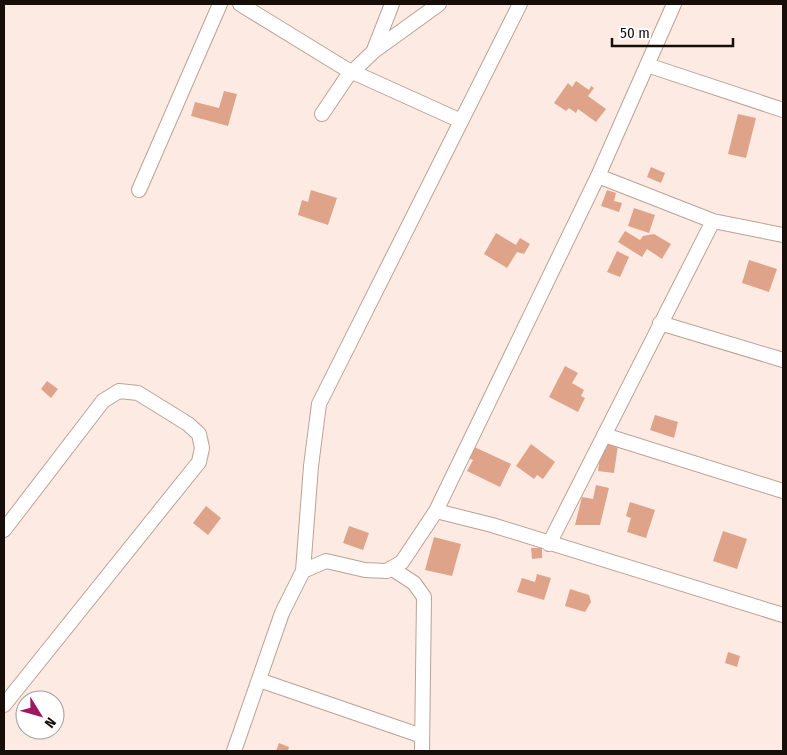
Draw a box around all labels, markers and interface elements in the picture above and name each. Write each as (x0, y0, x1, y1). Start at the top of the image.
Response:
scale bar (612, 15, 733, 47)
text: 50 m (620, 24, 650, 42)
north arrow (15, 690, 65, 740)
text: N (41, 714, 59, 731)

